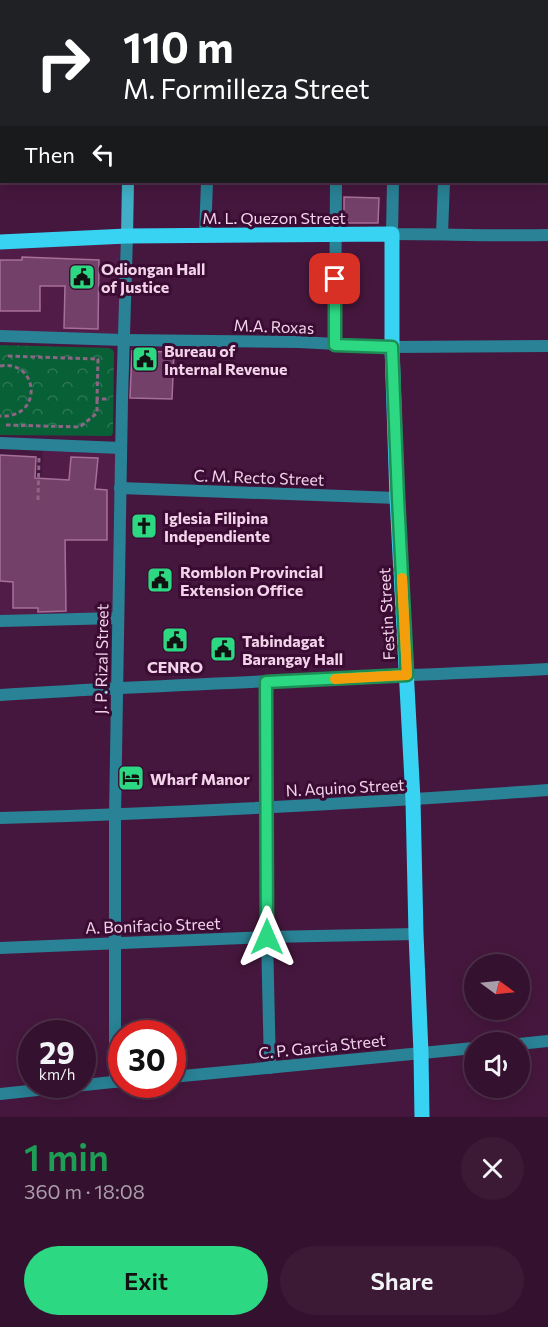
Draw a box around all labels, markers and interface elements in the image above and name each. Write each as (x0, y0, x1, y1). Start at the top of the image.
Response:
text: 110 m (123, 20, 234, 72)
icon: right (24, 24, 102, 102)
text: M. Formilleza Street (123, 72, 370, 105)
icon: left (87, 138, 120, 171)
text: Then (24, 141, 75, 168)
street label: M. L. Quezon Street (202, 208, 346, 227)
pin (309, 253, 360, 304)
place label: Odiongan Hall of Justice (101, 259, 205, 296)
public building icon: Odiongan Hall of Justice (67, 262, 97, 292)
icon: arrive (318, 262, 351, 295)
street label: M.A. Roxas (233, 315, 315, 337)
place label: Bureau of Internal Revenue (164, 341, 287, 378)
public building icon: Bureau of Internal Revenue (130, 344, 160, 374)
street label: C. M. Recto Street (193, 465, 325, 489)
place label: Iglesia Filipina Independiente (164, 508, 270, 545)
church icon: Iglesia Filipina Independiente (129, 511, 159, 541)
place label: Romblon Provincial Extension Office (180, 562, 323, 599)
public building icon: Romblon Provincial Extension Office (145, 565, 175, 595)
street label: Festin Street (374, 567, 398, 661)
street label: J. P. Rizal Street (91, 603, 111, 714)
public building icon: CENRO (160, 625, 190, 655)
place label: Tabindagat Barangay Hall (242, 631, 343, 668)
public building icon: Tabindagat Barangay Hall (208, 634, 238, 664)
place label: CENRO (147, 657, 203, 676)
hotel icon: Wharf Manor (116, 763, 146, 793)
place label: Wharf Manor (150, 769, 250, 788)
street label: N. Aquino Street (285, 774, 405, 800)
position arrow (235, 905, 299, 969)
street label: A. Bonifacio Street (85, 913, 221, 937)
north arrow (464, 954, 530, 1020)
map controls (464, 954, 530, 1098)
speed limit sign: 30 (108, 1020, 186, 1098)
street label: C. P. Garcia Street (257, 1030, 387, 1062)
button: sound (464, 1032, 530, 1098)
text: 29 (39, 1033, 75, 1070)
text: km/h (39, 1065, 75, 1083)
text: 1 min (24, 1134, 109, 1178)
button: close (461, 1137, 524, 1200)
text: 360 m · 18:08 (24, 1179, 145, 1203)
button: Exit (24, 1246, 268, 1315)
button: Share (280, 1246, 524, 1315)

